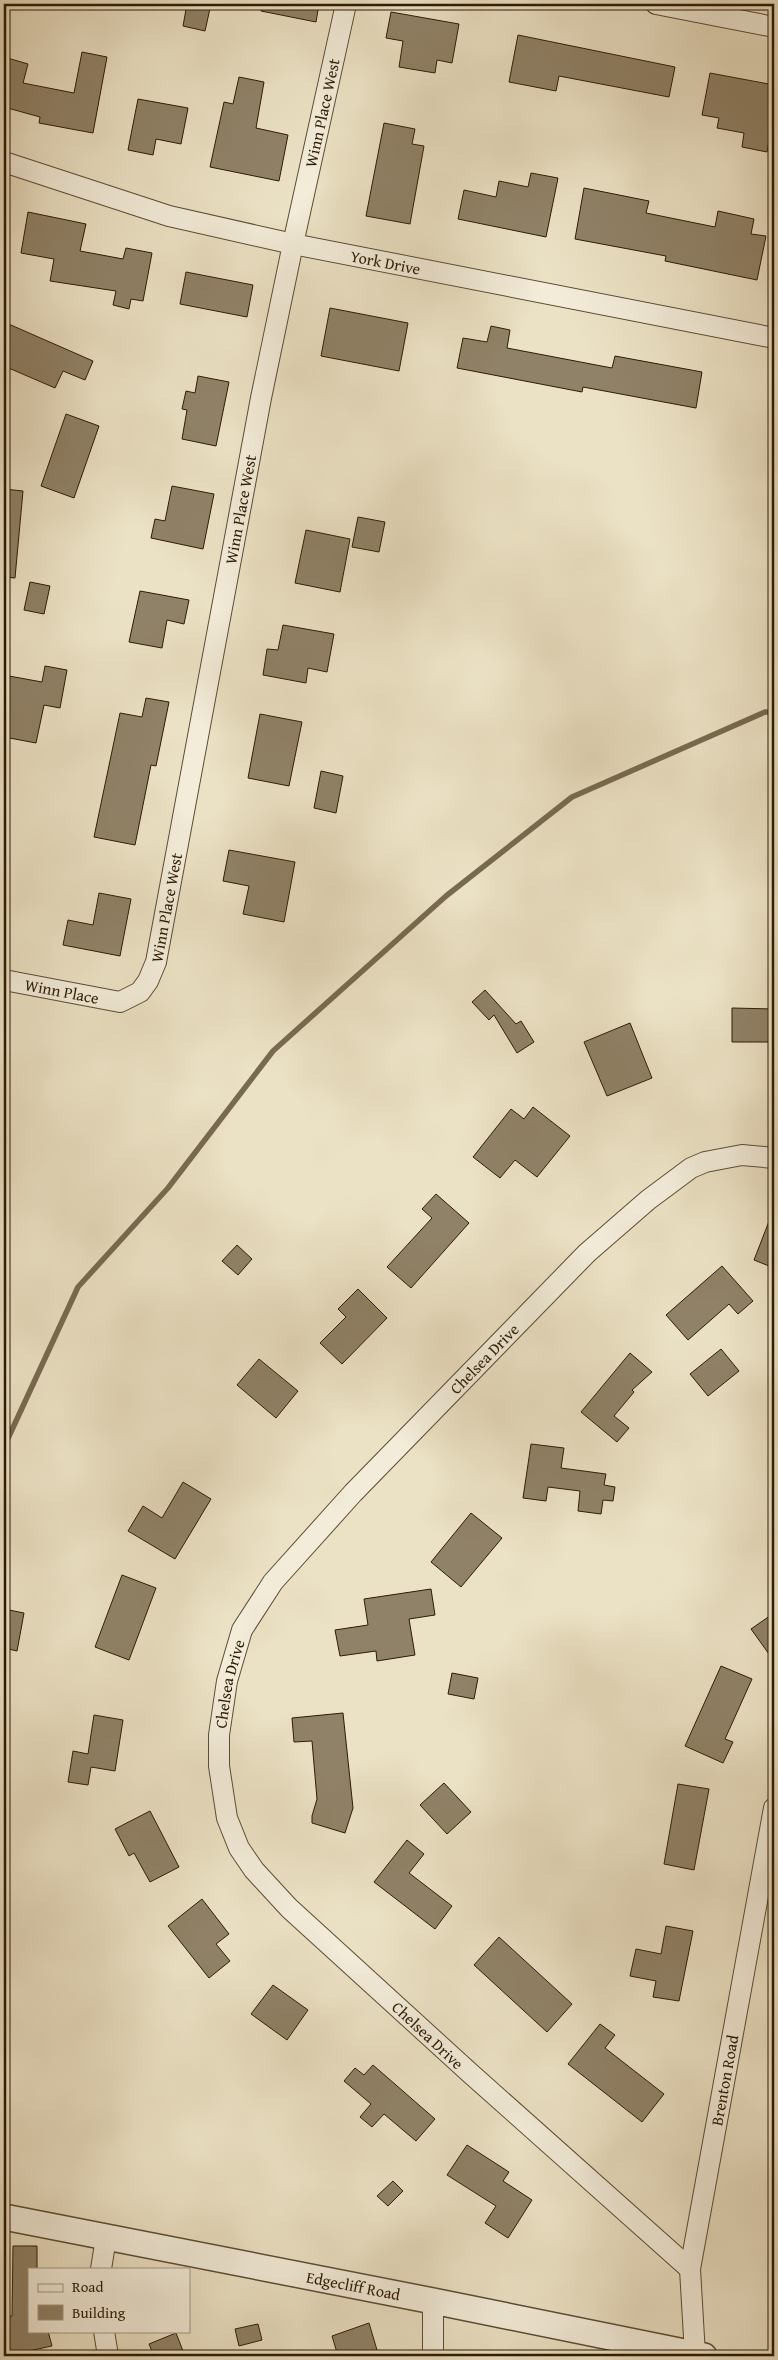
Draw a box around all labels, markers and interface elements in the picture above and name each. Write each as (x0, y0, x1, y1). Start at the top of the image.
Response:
street label: Winn Place West (298, 56, 346, 170)
street label: York Drive (348, 243, 423, 281)
street label: Winn Place West (218, 452, 262, 566)
street label: Winn Place West (144, 851, 188, 964)
street label: Winn Place (23, 972, 101, 1010)
street label: Chelsea Drive (444, 1318, 524, 1399)
street label: Chelsea Drive (208, 1636, 251, 1730)
street label: Chelsea Drive (387, 1995, 469, 2075)
street label: Brenton Road (704, 2033, 745, 2128)
street label: Edgecliff Road (304, 2264, 403, 2306)
legend (28, 2268, 190, 2332)
text: Road (72, 2276, 103, 2297)
text: Building (72, 2302, 126, 2323)

